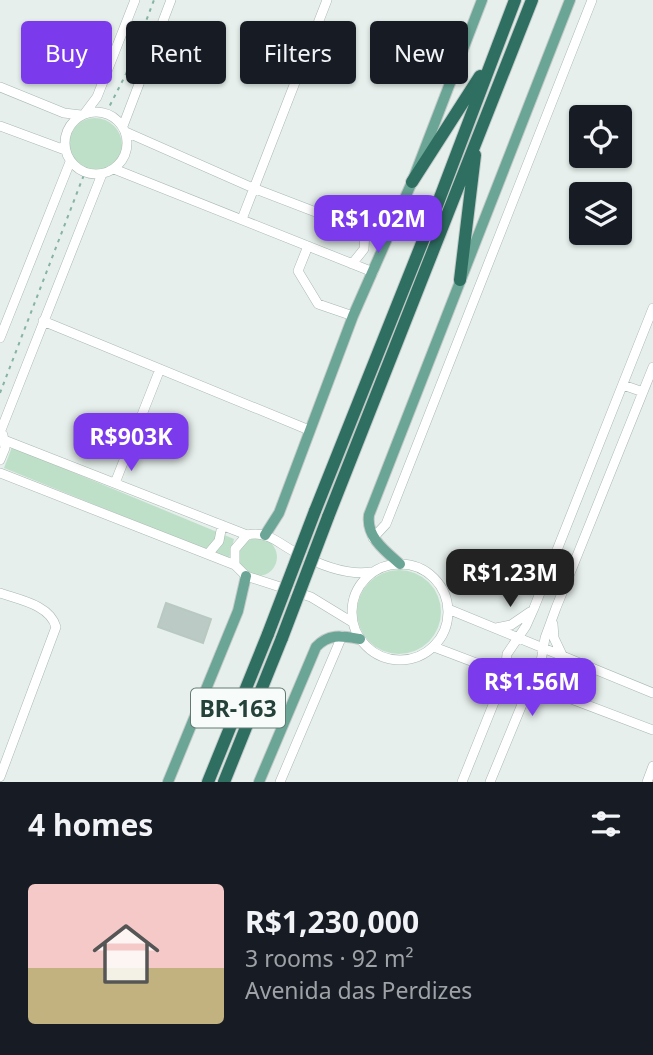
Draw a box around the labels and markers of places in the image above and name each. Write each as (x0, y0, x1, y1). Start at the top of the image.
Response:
pin: R$1.02M (313, 196, 443, 255)
pin: R$903K (74, 414, 188, 473)
pin: R$1.23M (445, 550, 575, 609)
pin: R$1.56M (467, 658, 597, 718)

